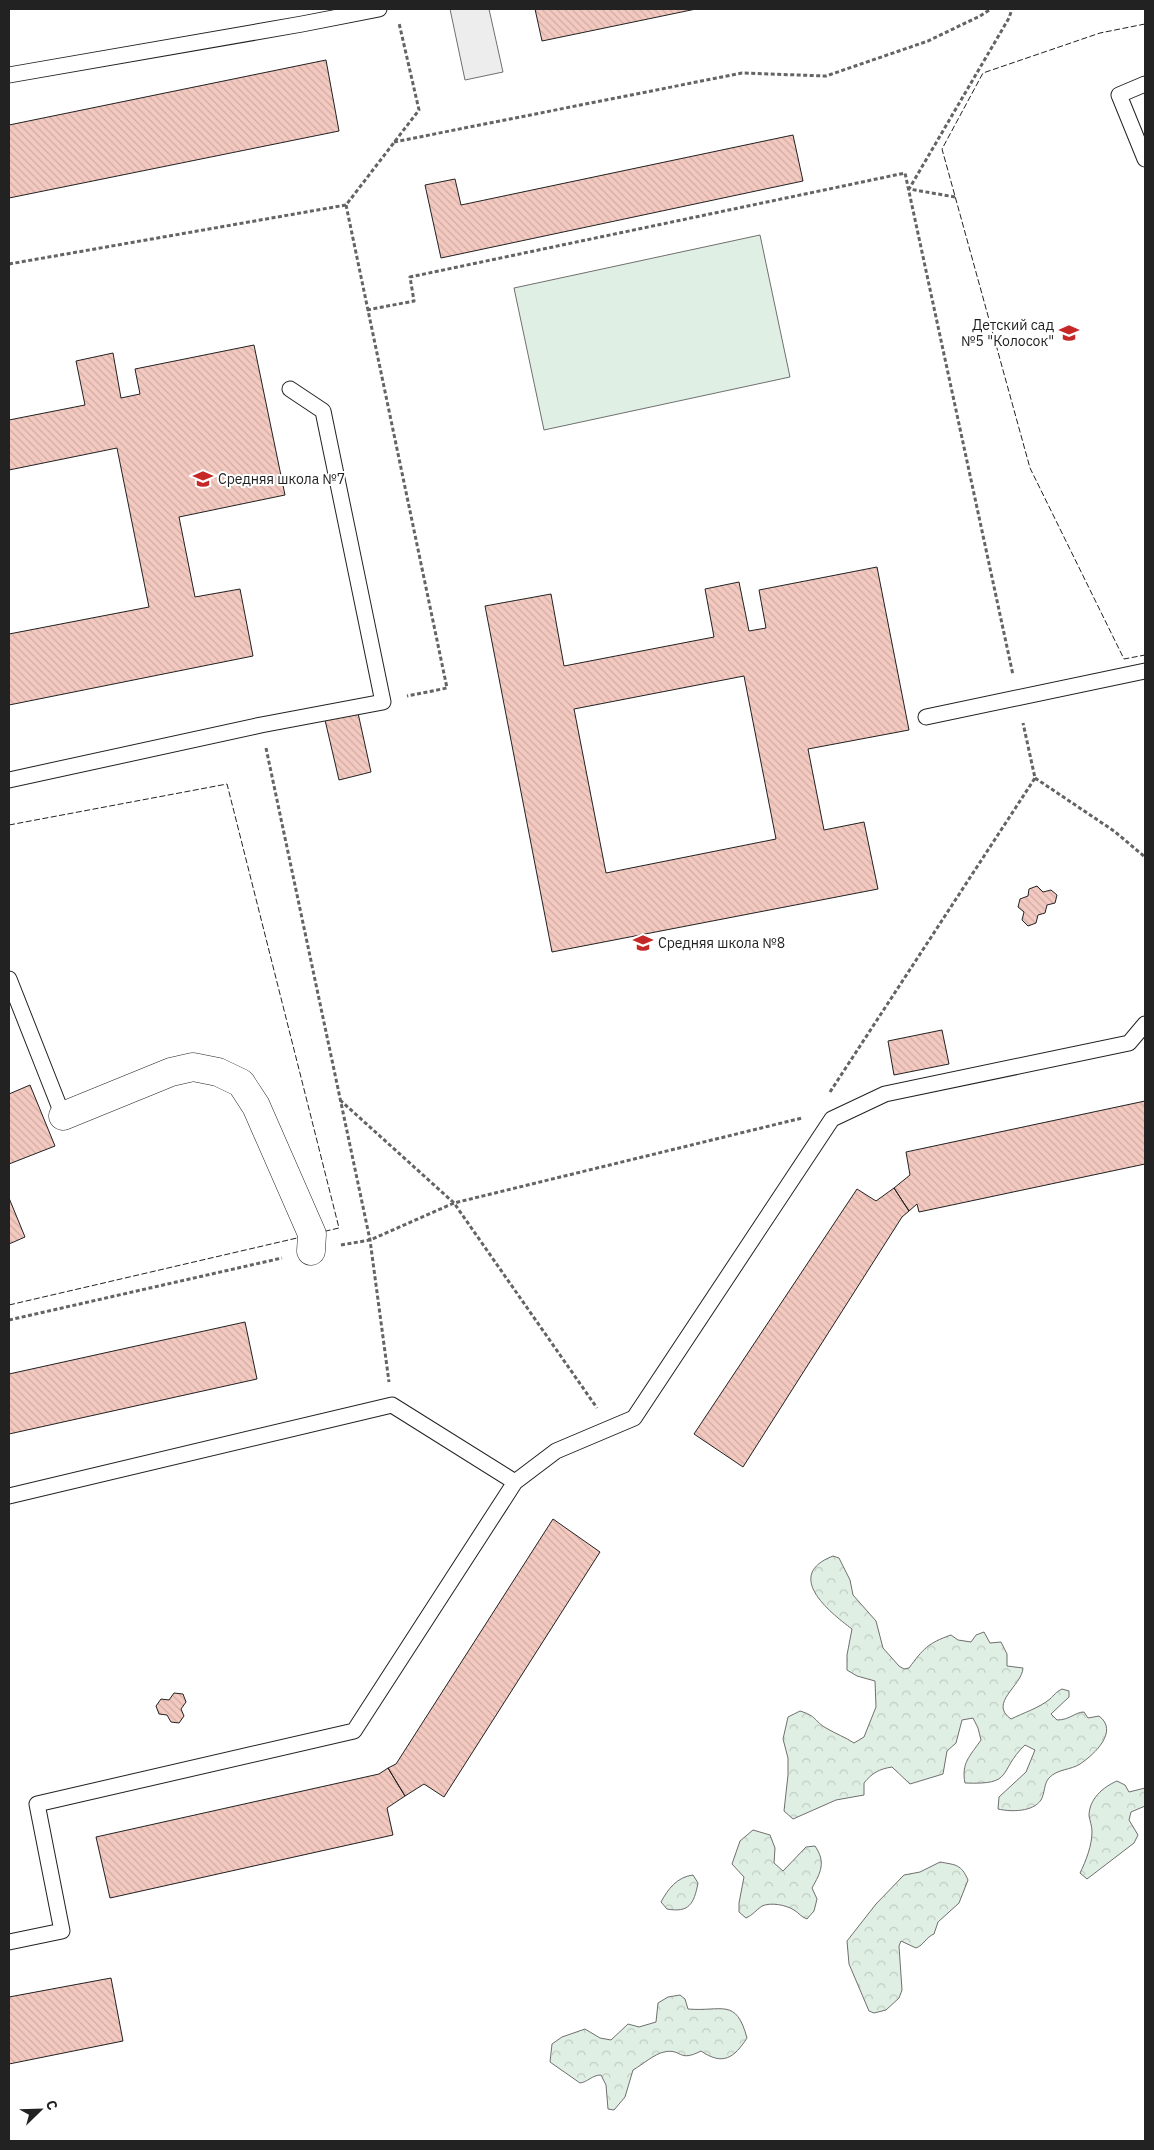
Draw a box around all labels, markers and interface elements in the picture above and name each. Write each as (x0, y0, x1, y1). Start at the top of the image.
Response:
place label: Детский сад №5 "Колосок" (961, 316, 1054, 350)
school or university icon: Детский сад №5 "Колосок" (1058, 322, 1080, 344)
school or university icon: Средняя школа №7 (192, 468, 214, 490)
place label: Средняя школа №7 (218, 470, 345, 488)
school or university icon: Средняя школа №8 (632, 932, 654, 954)
place label: Средняя школа №8 (658, 934, 785, 952)
north arrow (15, 2085, 65, 2135)
text: С (42, 2097, 62, 2113)

